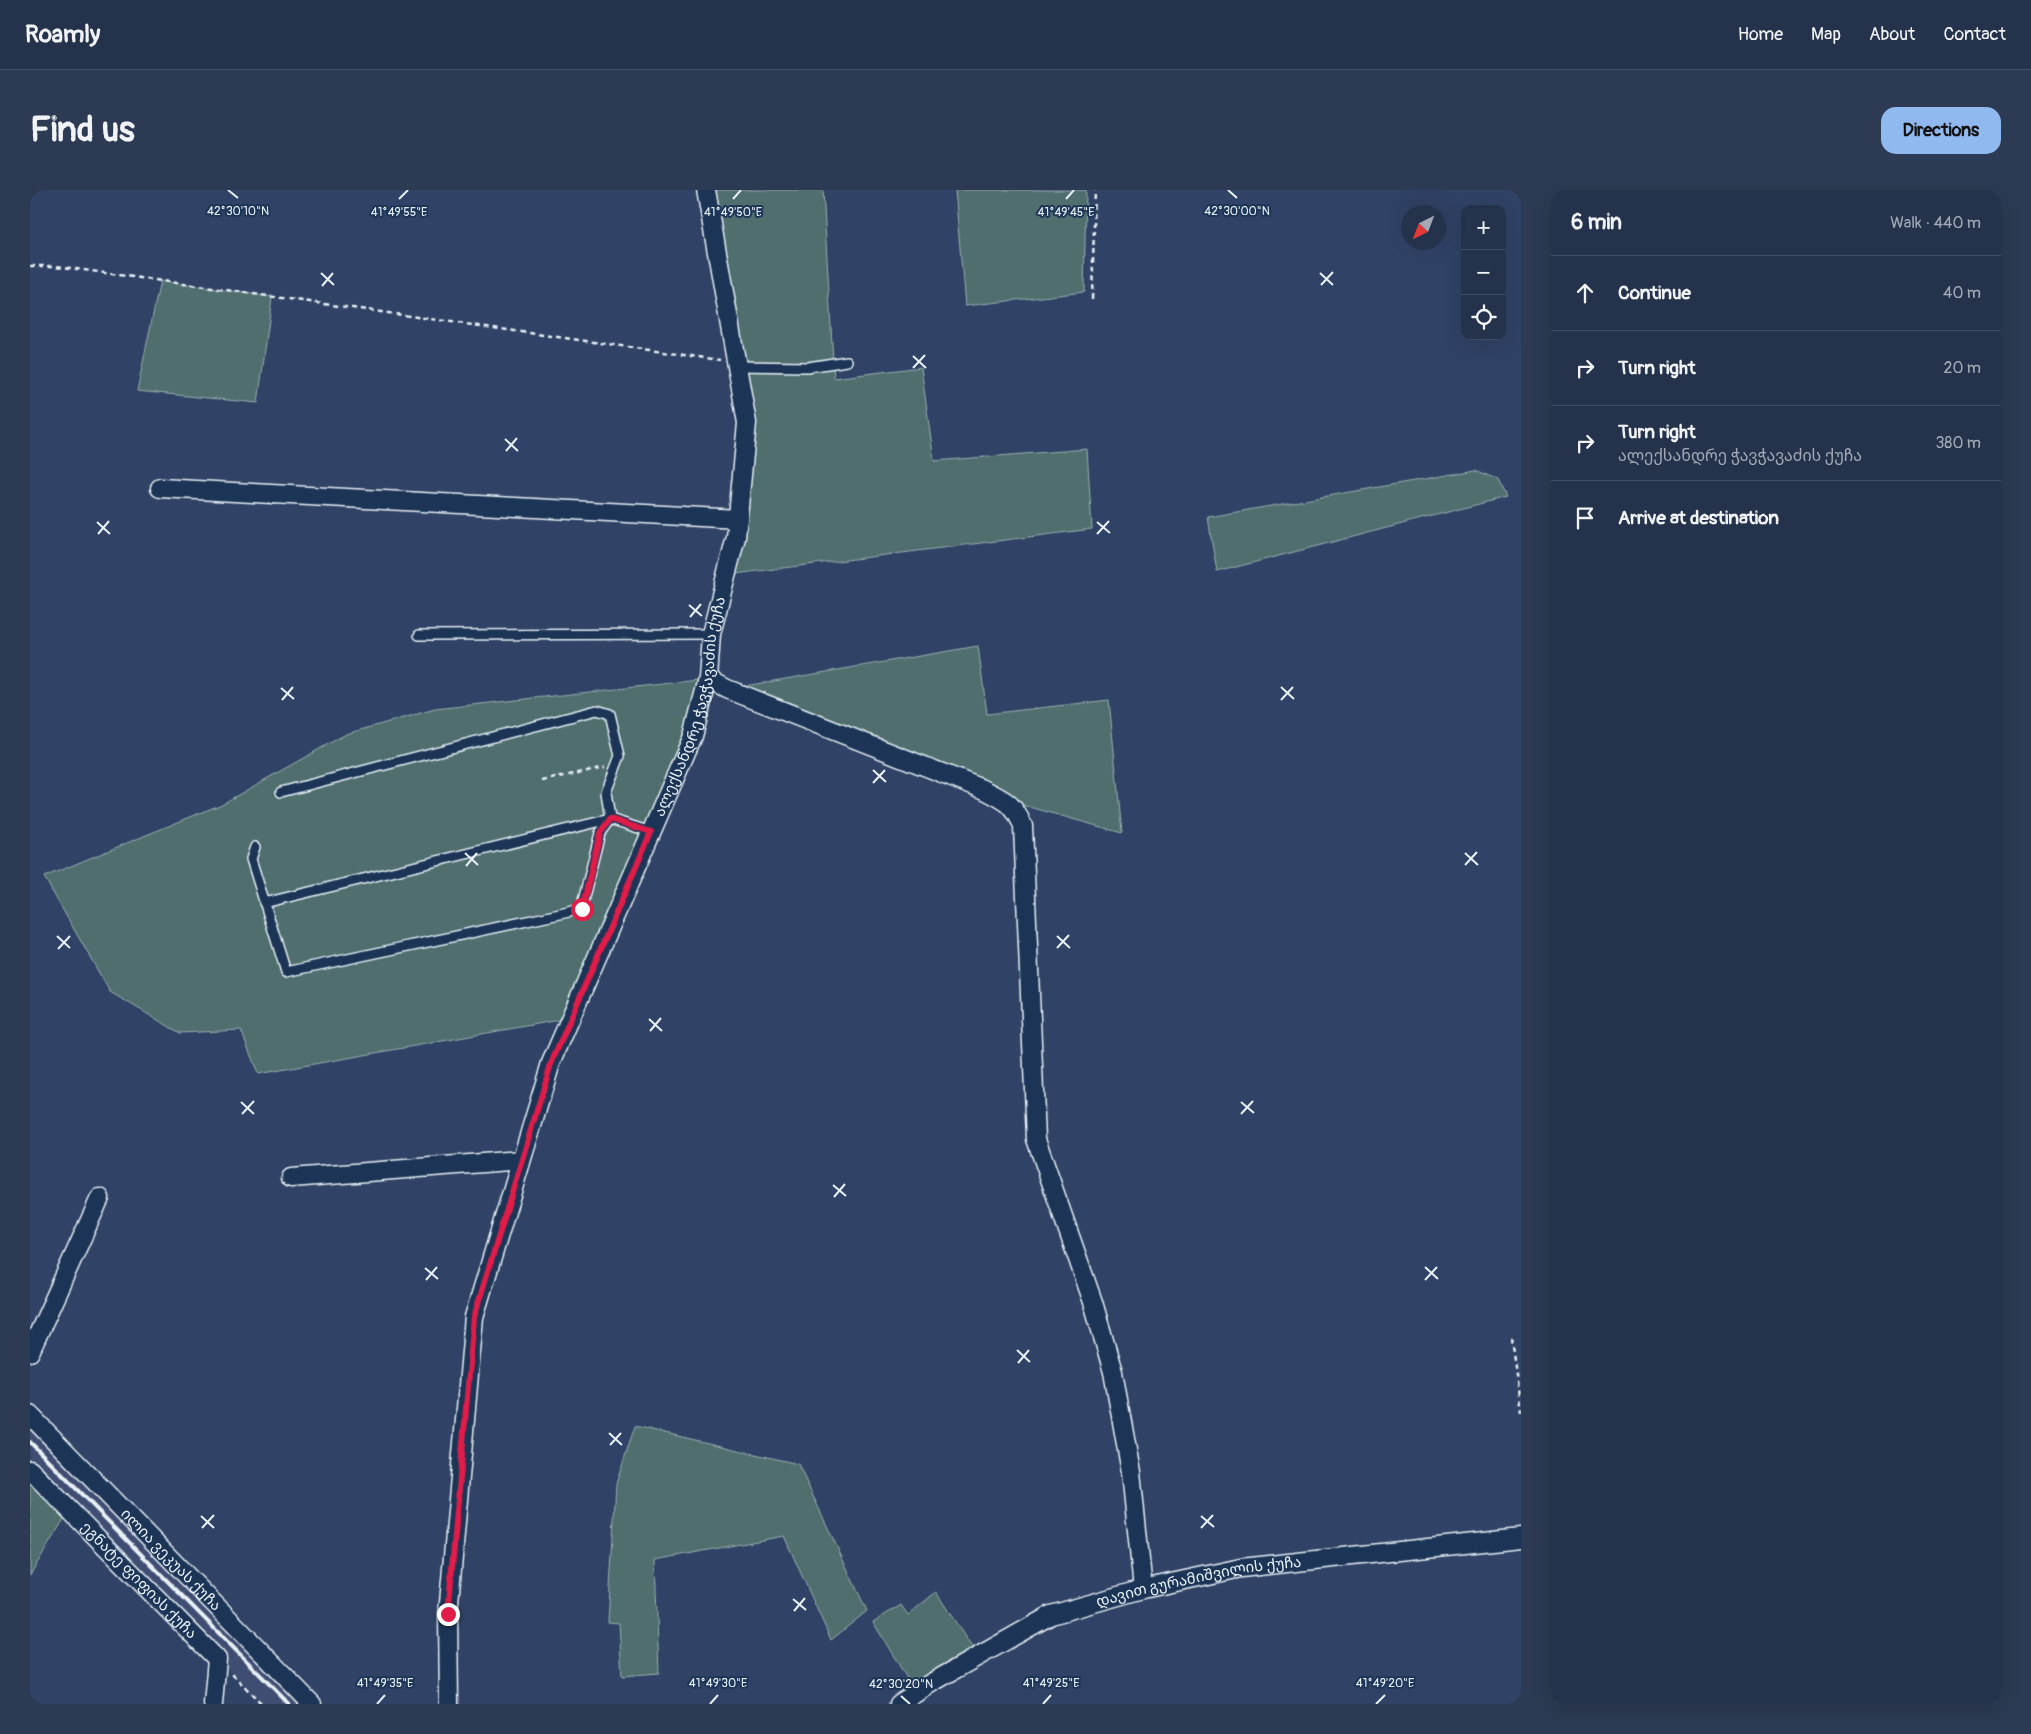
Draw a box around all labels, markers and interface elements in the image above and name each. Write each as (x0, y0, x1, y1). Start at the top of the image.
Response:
text: Roamly (25, 20, 100, 49)
text: Home (1738, 23, 1783, 46)
text: Map (1811, 23, 1841, 46)
text: About (1869, 23, 1915, 46)
text: Contact (1943, 23, 2006, 46)
button: Directions (1881, 107, 2001, 154)
text: Find us (30, 108, 135, 152)
text: 42°30'10"N (207, 204, 269, 219)
text: 42°30'00"N (1204, 204, 1270, 219)
text: 41°49'55"E (371, 205, 427, 220)
text: 41°49'50"E (704, 205, 762, 220)
text: 41°49'45"E (1037, 205, 1095, 220)
north arrow (1401, 205, 1446, 250)
map controls (1461, 205, 1506, 340)
button: + (1461, 205, 1506, 250)
text: 6 min (1571, 209, 1622, 236)
text: Walk · 440 m (1890, 213, 1981, 233)
button: − (1461, 250, 1506, 295)
icon: ahead (1571, 279, 1599, 307)
text: Continue (1618, 281, 1691, 305)
text: 40 m (1943, 283, 1981, 303)
button: locate (1461, 295, 1506, 340)
icon: right (1571, 354, 1599, 382)
text: Turn right (1618, 356, 1696, 380)
text: 20 m (1943, 358, 1981, 378)
text: Turn right (1618, 420, 1696, 444)
icon: right (1571, 429, 1599, 457)
text: 380 m (1935, 433, 1981, 453)
text: ალექსანდრე ჭავჭავაძის ქუჩა (1618, 446, 1862, 466)
icon: arrive (1571, 504, 1599, 532)
text: Arrive at destination (1618, 506, 1779, 530)
street label: ალექსანდრე ჭავჭავაძის ქუჩა (650, 595, 730, 819)
route start (571, 898, 594, 921)
street label: ილია ვეკუას ქუჩა (117, 1505, 225, 1615)
street label: ეგნატე ფიფიას ქუჩა (77, 1518, 201, 1643)
street label: დავით გურამიშვილის ქუჩა (1094, 1553, 1302, 1612)
route end (437, 1603, 460, 1626)
text: 41°49'35"E (357, 1676, 413, 1691)
text: 41°49'30"E (689, 1676, 747, 1691)
text: 41°49'25"E (1023, 1676, 1079, 1691)
text: 41°49'20"E (1356, 1676, 1414, 1691)
text: 42°30'20"N (869, 1677, 933, 1692)

